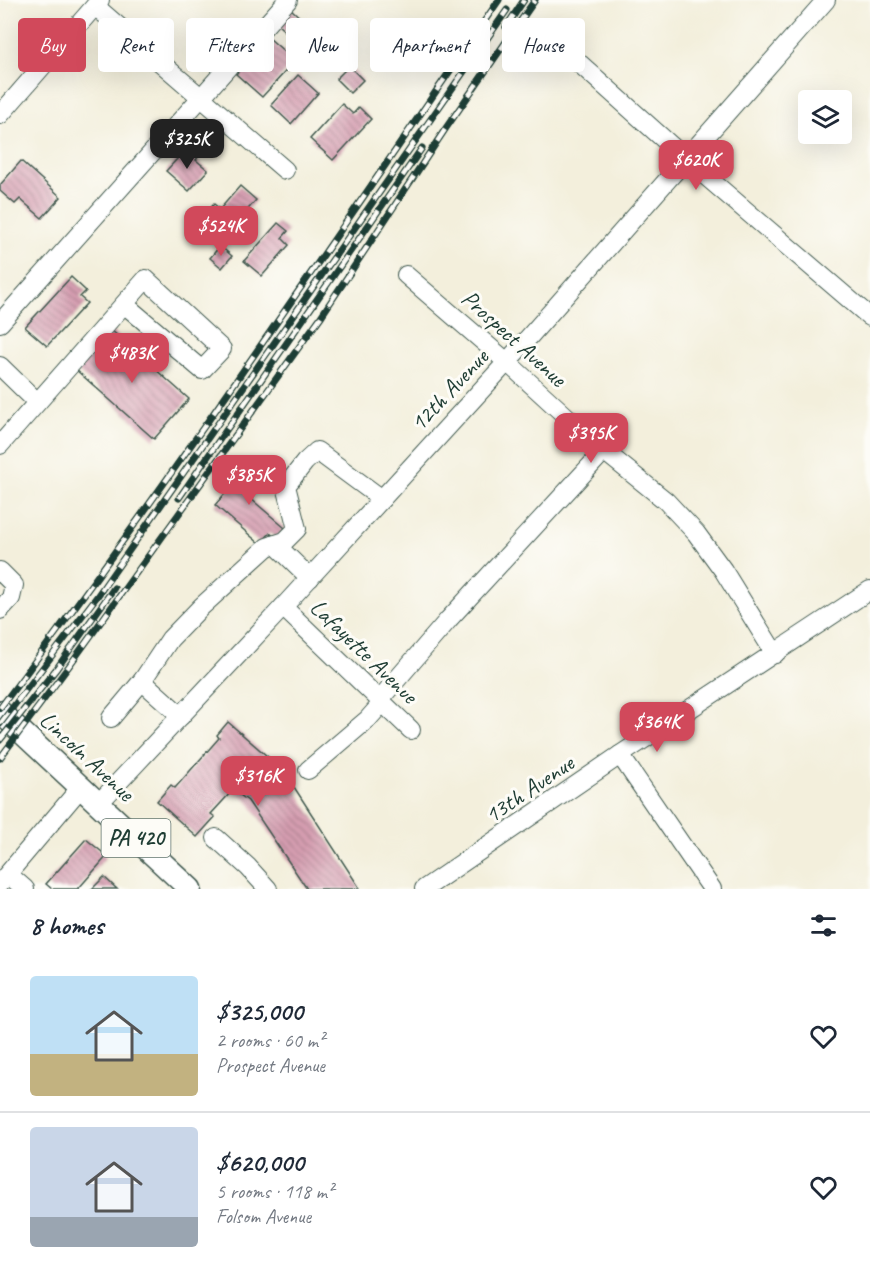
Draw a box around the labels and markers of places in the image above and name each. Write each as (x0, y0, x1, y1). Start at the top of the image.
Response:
pin: $325K (145, 119, 229, 170)
pin: $620K (654, 140, 738, 191)
pin: $524K (179, 206, 263, 257)
pin: $483K (90, 333, 174, 384)
pin: $395K (549, 413, 633, 464)
pin: $385K (207, 455, 291, 506)
pin: $364K (615, 702, 699, 753)
pin: $316K (216, 756, 300, 807)

